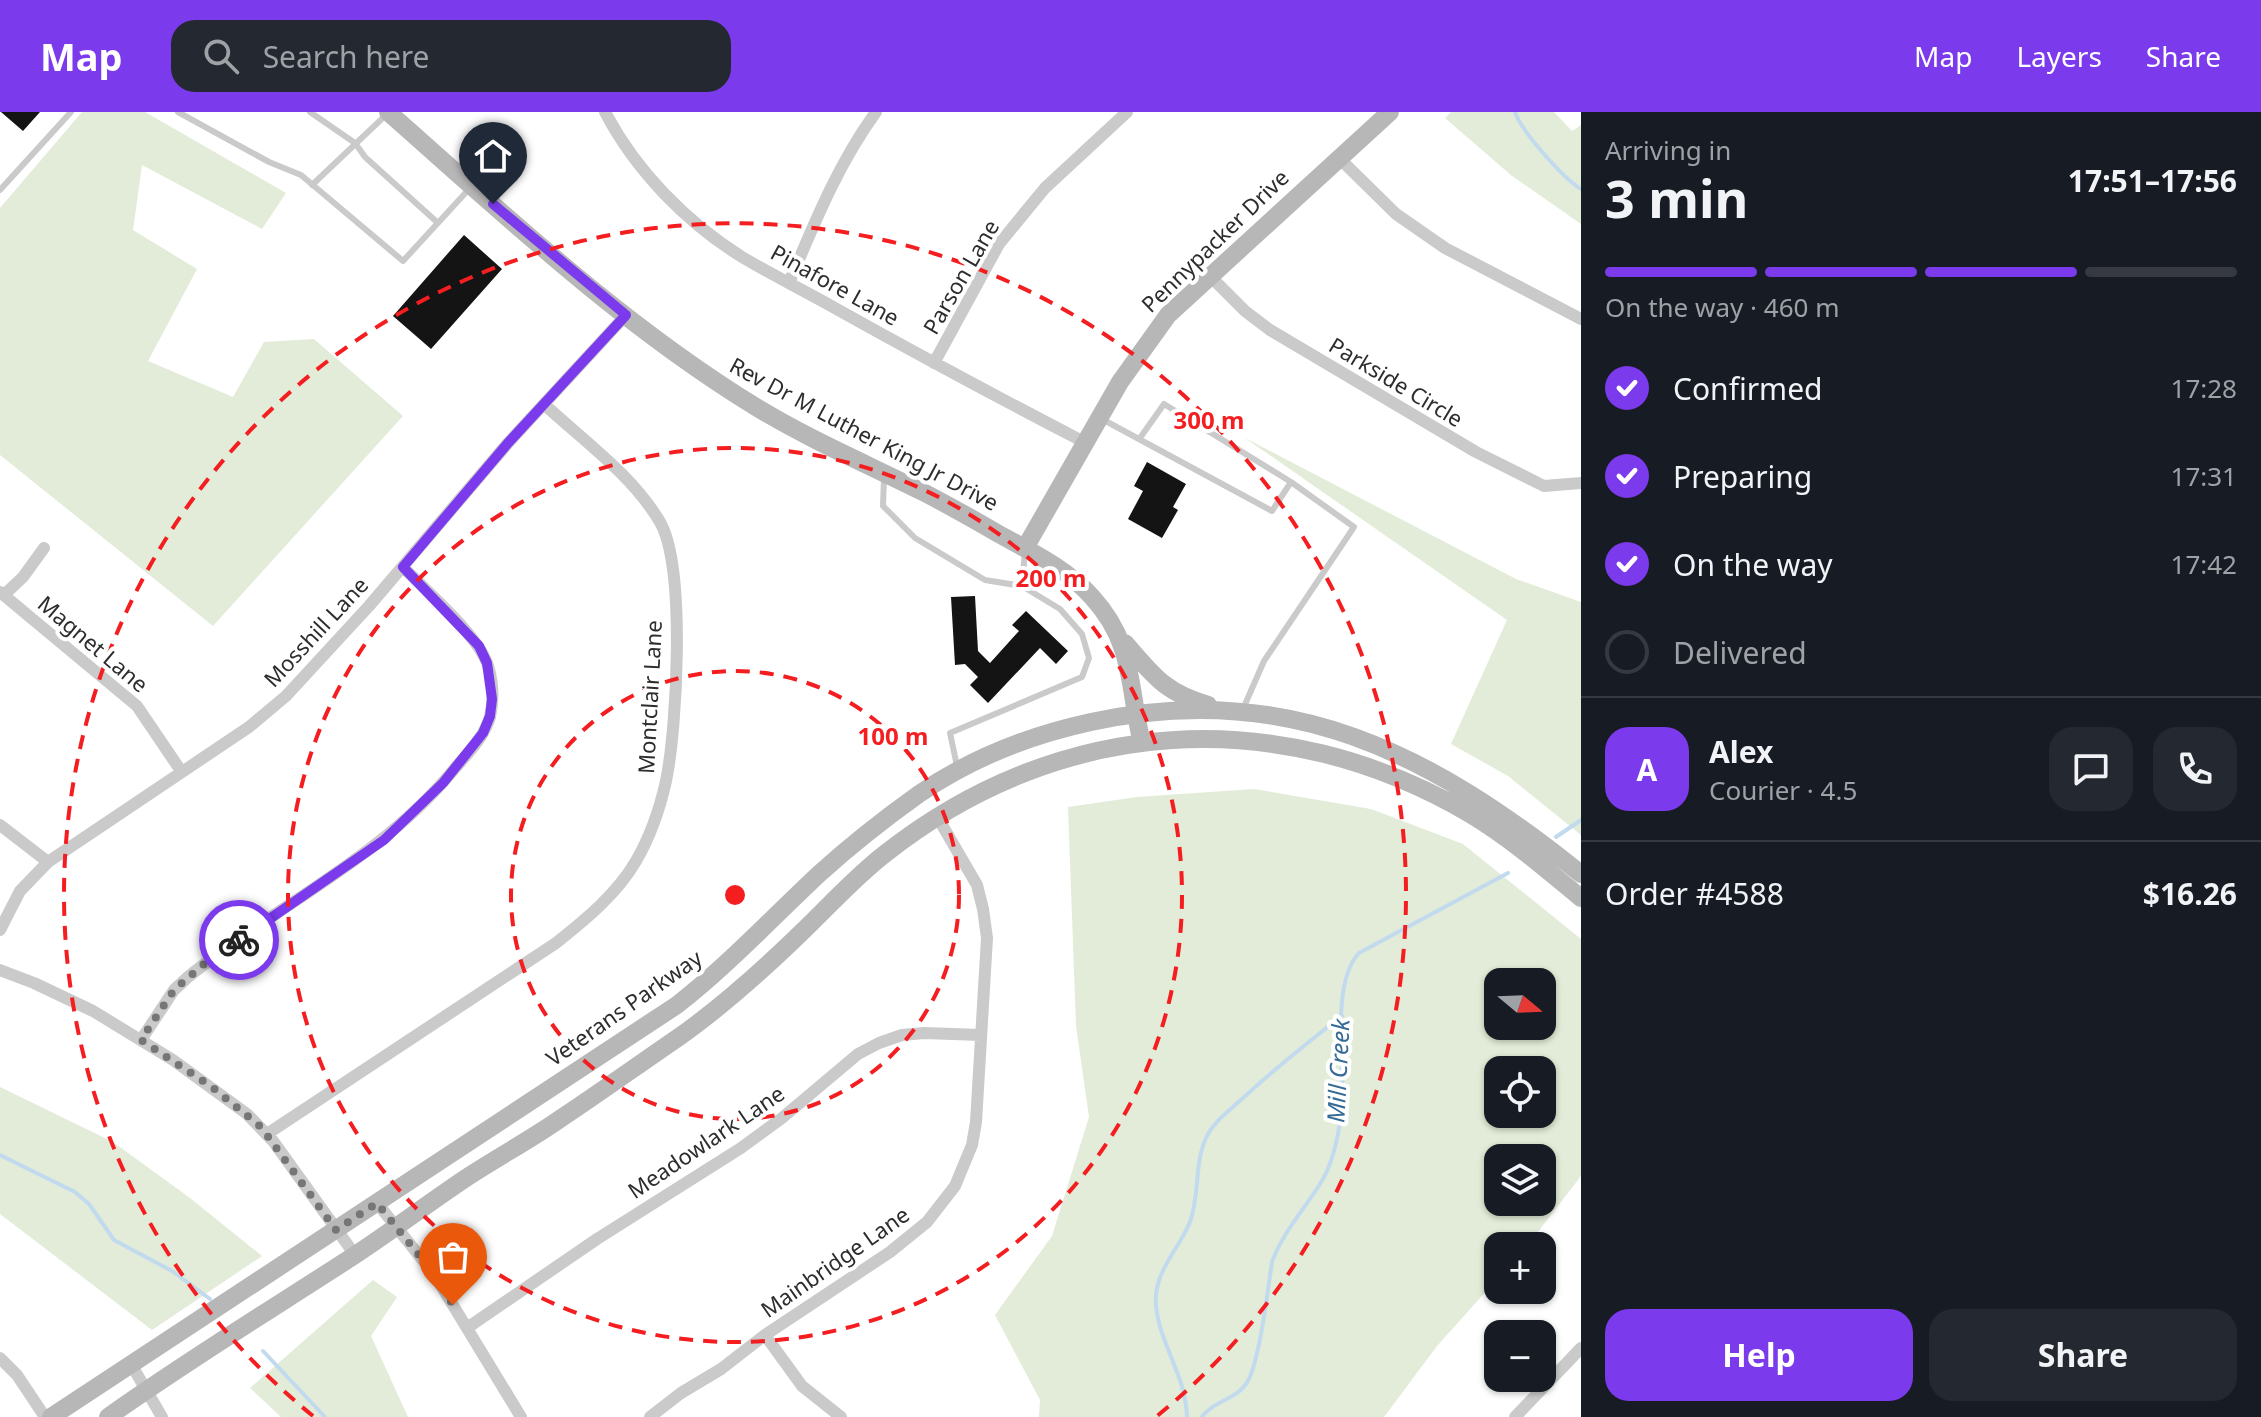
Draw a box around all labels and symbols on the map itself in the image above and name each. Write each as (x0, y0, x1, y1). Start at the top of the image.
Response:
pin (459, 122, 527, 204)
street label: Pennypacker Drive (1134, 162, 1294, 318)
street label: Parson Lane (915, 214, 1005, 339)
street label: Pinafore Lane (766, 236, 905, 332)
street label: Parkside Circle (1324, 329, 1469, 433)
street label: Rev Dr M Luther King Jr Drive (725, 349, 1004, 517)
text: 300 m (1174, 403, 1244, 436)
text: 200 m (1016, 561, 1086, 594)
street label: Mosshill Lane (256, 570, 374, 693)
street label: Magnet Lane (32, 588, 155, 698)
street label: Montclair Lane (630, 619, 668, 775)
text: 100 m (858, 719, 928, 752)
centre of rings (721, 881, 749, 909)
courier (199, 900, 279, 980)
street label: Veterans Parkway (540, 942, 708, 1072)
north arrow (1484, 968, 1556, 1040)
water label: Mill Creek (1318, 1017, 1357, 1124)
street label: Meadowlark Lane (621, 1078, 790, 1205)
street label: Mainbridge Lane (754, 1199, 915, 1324)
pin (419, 1223, 487, 1305)

